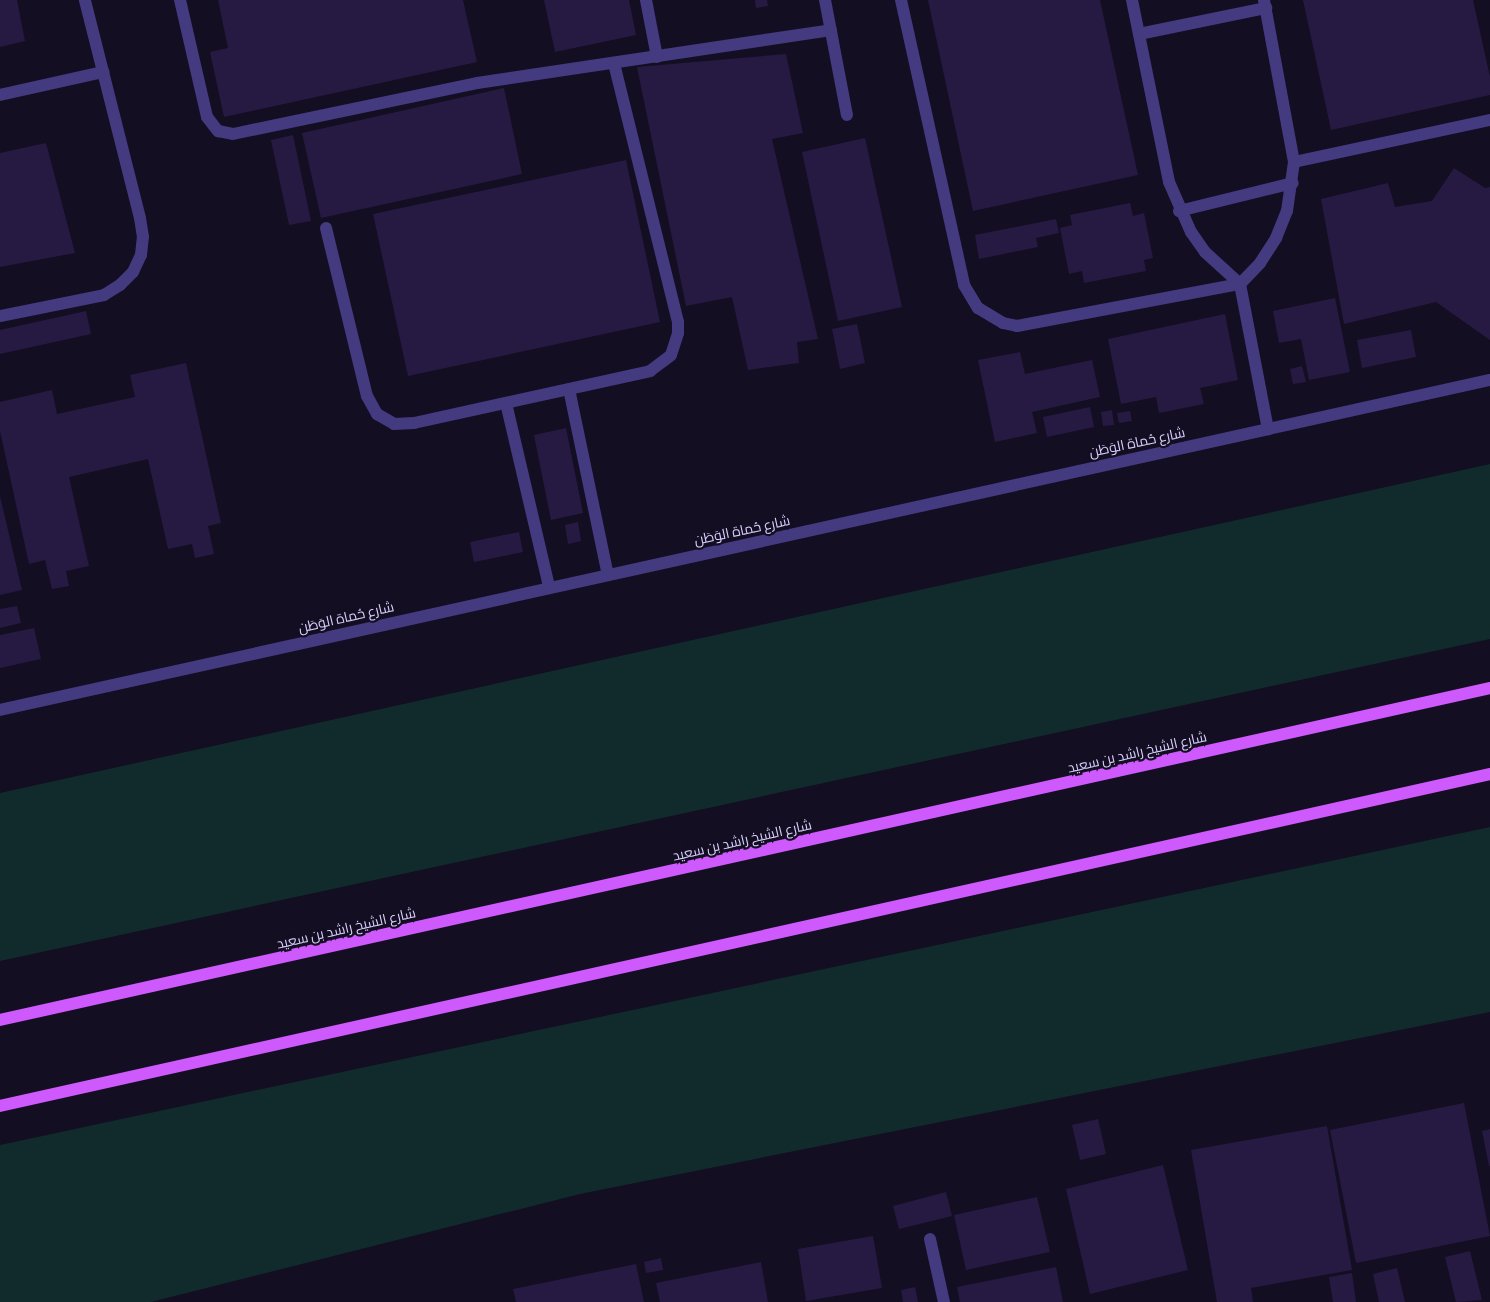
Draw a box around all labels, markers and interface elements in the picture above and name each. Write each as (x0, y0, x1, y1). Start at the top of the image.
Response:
street label: شارع حُماة الوَطَن (1087, 424, 1187, 460)
street label: شارع حُماة الوَطَن (692, 512, 792, 548)
street label: شارع حُماة الوَطَن (296, 598, 396, 636)
street label: شارع الشيخ راشد بن سعيد (1066, 728, 1208, 776)
street label: شارع الشيخ راشد بن سعيد (671, 816, 813, 864)
street label: شارع الشيخ راشد بن سعيد (275, 904, 417, 952)

